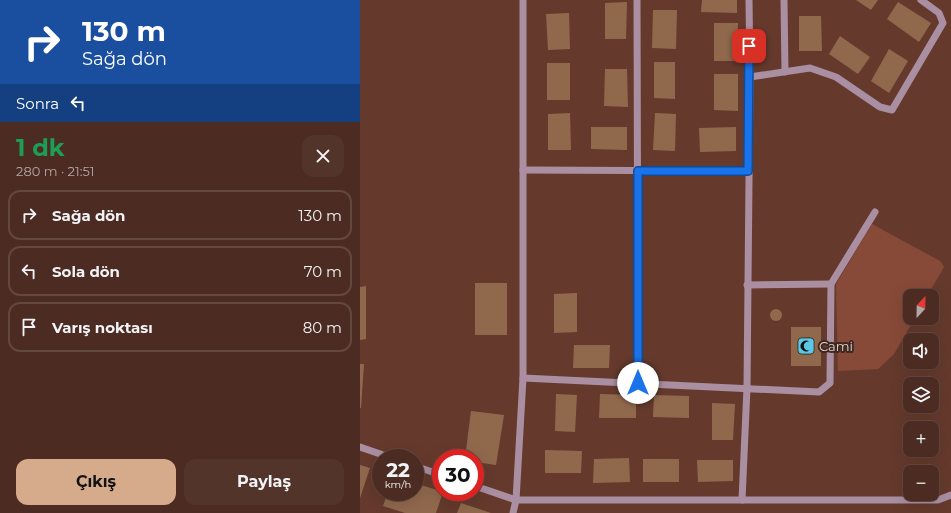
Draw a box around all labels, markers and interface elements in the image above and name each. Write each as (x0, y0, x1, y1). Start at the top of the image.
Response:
text: 130 m (82, 14, 166, 48)
icon: right (16, 16, 68, 68)
pin (732, 29, 766, 63)
icon: arrive (738, 35, 760, 57)
text: Sağa dön (82, 48, 167, 70)
icon: left (67, 92, 89, 114)
text: Sonra (16, 94, 59, 113)
text: 1 dk (16, 133, 65, 162)
button: close (302, 135, 344, 177)
text: 280 m · 21:51 (16, 163, 94, 179)
icon: right (18, 204, 40, 226)
text: Sağa dön (52, 206, 125, 225)
text: 130 m (298, 206, 342, 225)
icon: left (18, 260, 40, 282)
text: Sola dön (52, 262, 120, 281)
text: 70 m (304, 262, 342, 281)
north arrow (903, 289, 939, 325)
map controls (903, 289, 939, 501)
icon: arrive (18, 316, 40, 338)
text: Varış noktası (52, 318, 153, 337)
text: 80 m (303, 318, 342, 337)
button: sound (903, 333, 939, 369)
mosque icon: Cami (796, 336, 816, 356)
place label: Cami (819, 338, 853, 354)
position arrow (617, 362, 659, 404)
button: layers (903, 377, 939, 413)
button: + (903, 421, 939, 457)
speed limit sign: 30 (432, 449, 484, 501)
text: 22 (386, 458, 410, 482)
button: Çıkış (16, 459, 176, 505)
button: Paylaş (184, 459, 344, 505)
button: − (903, 465, 939, 501)
text: km/h (385, 478, 411, 491)

